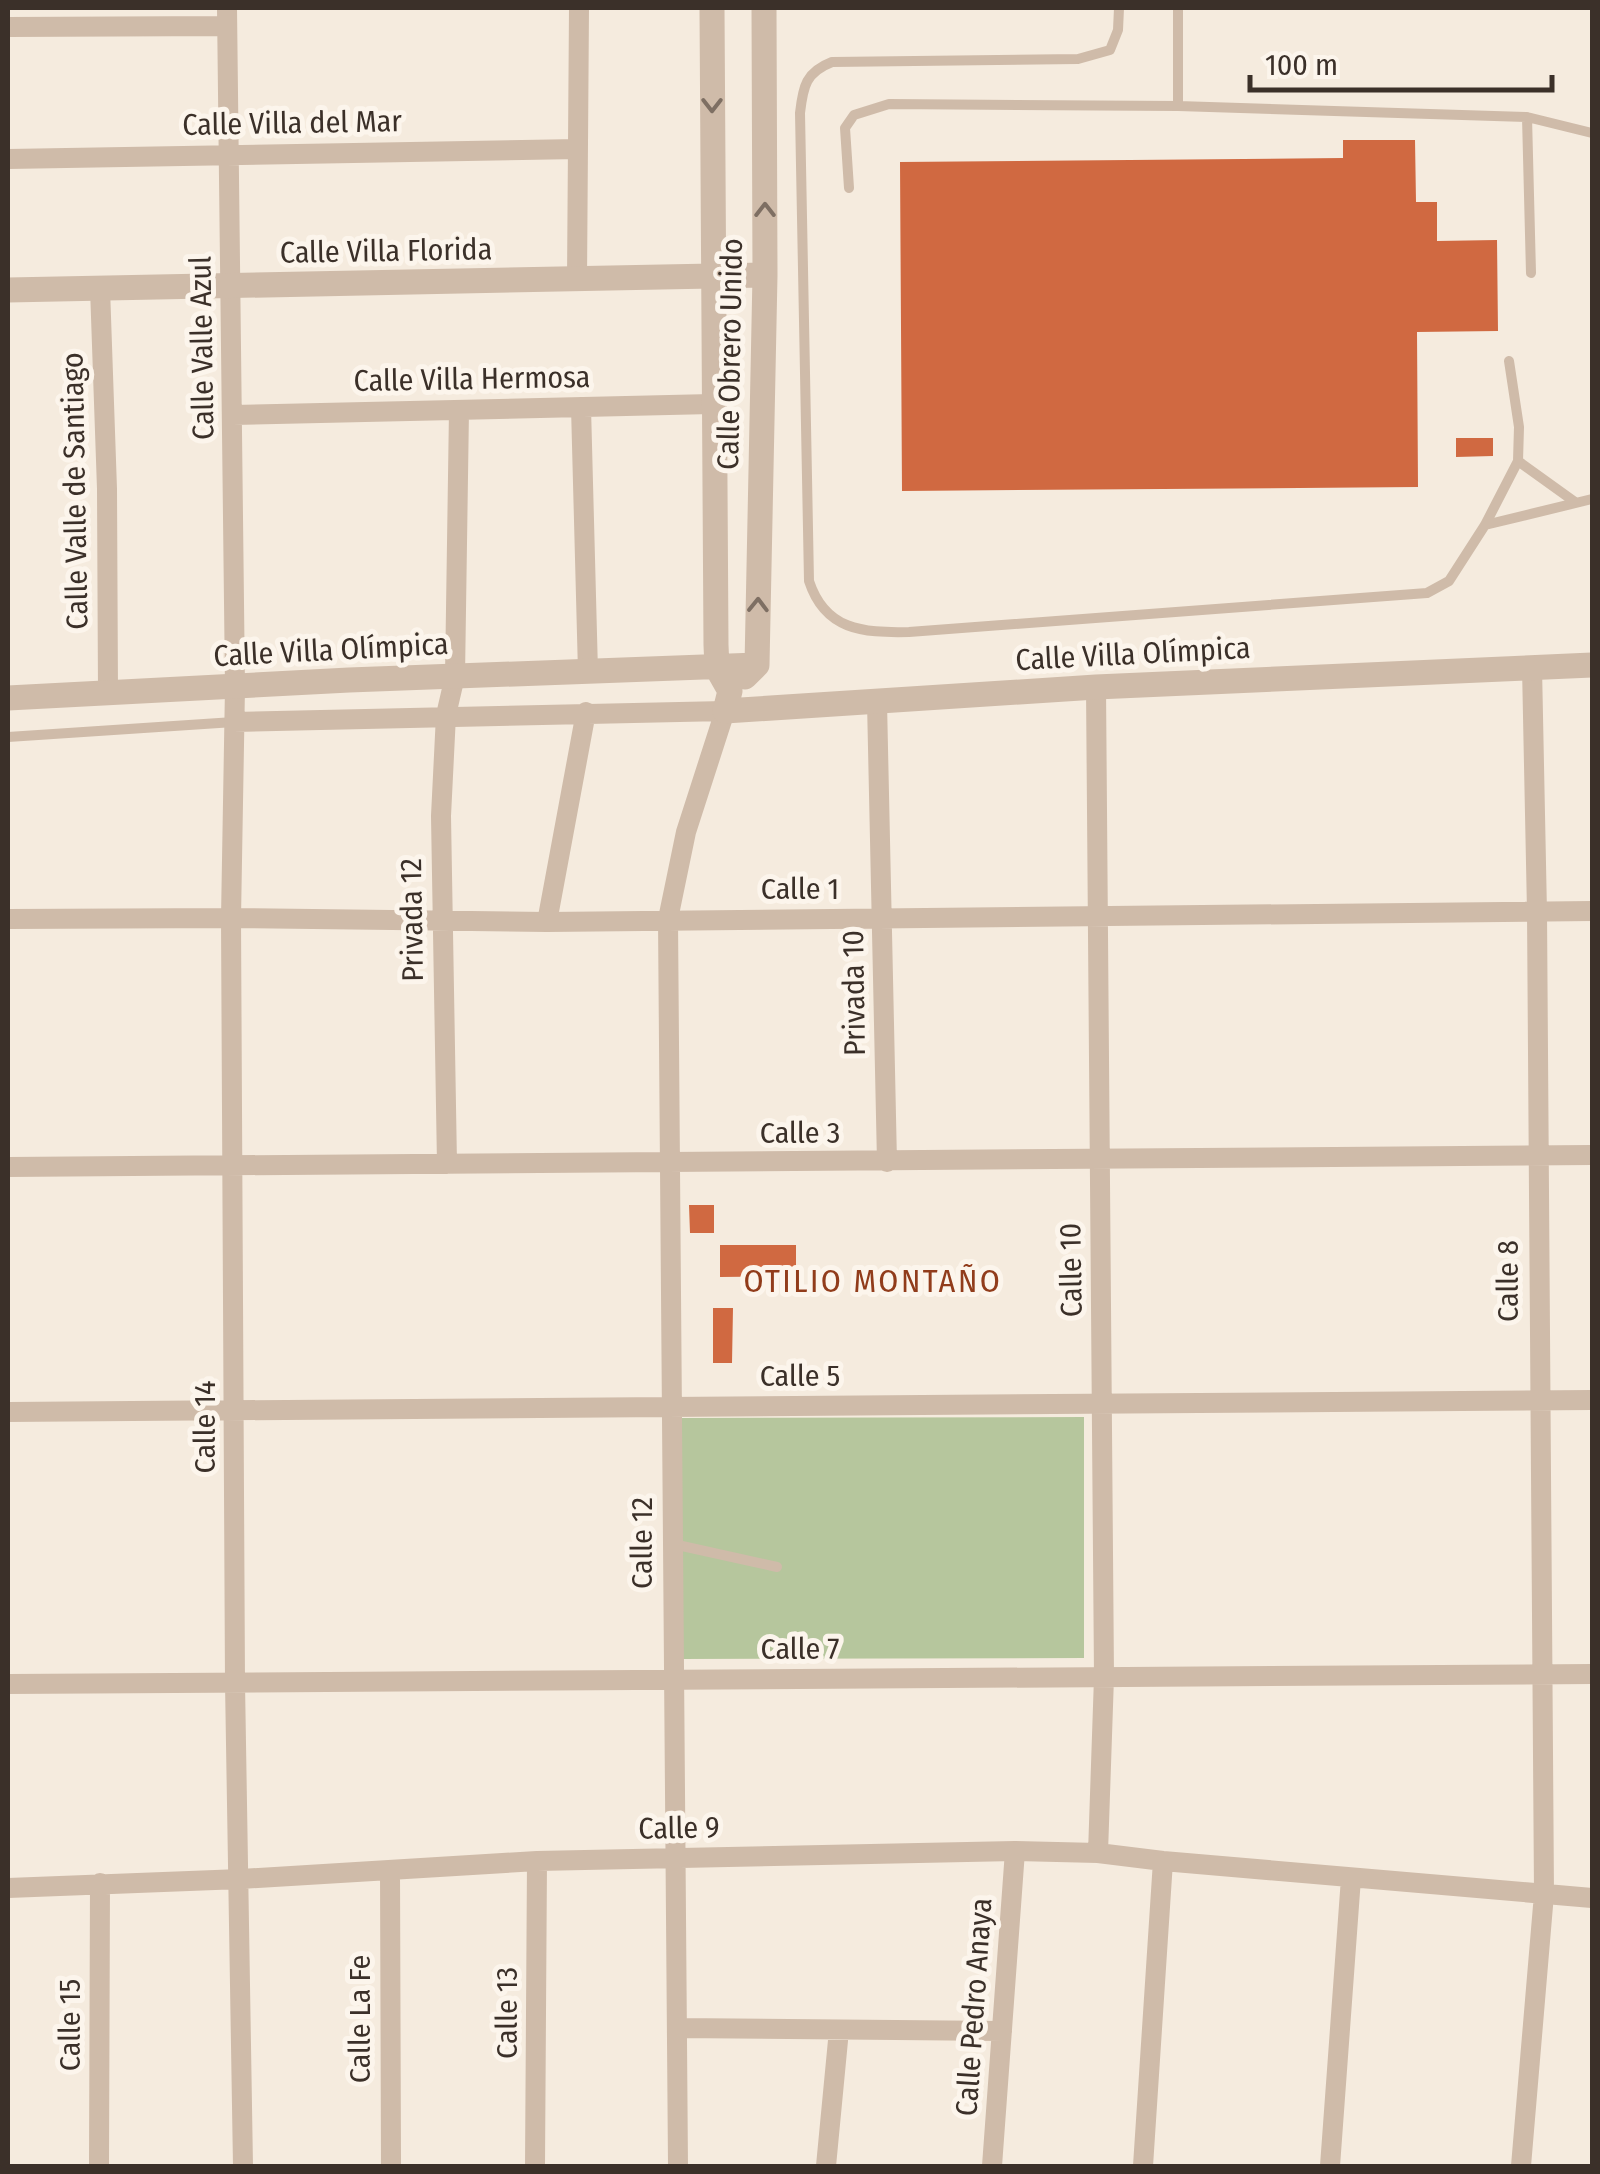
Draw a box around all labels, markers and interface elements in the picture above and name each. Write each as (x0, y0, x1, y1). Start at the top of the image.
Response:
scale bar (1250, 30, 1552, 92)
text: 100 m (1265, 47, 1338, 83)
one-way arrow (701, 98, 723, 113)
street label: Calle Villa del Mar (182, 103, 403, 143)
one-way arrow (754, 201, 776, 216)
street label: Calle Villa Florida (280, 231, 492, 271)
street label: Calle Obrero Unido (710, 238, 750, 470)
street label: Calle Valle Azul (182, 256, 222, 440)
street label: Calle Valle de Santiago (55, 352, 95, 630)
street label: Calle Villa Hermosa (353, 359, 591, 399)
one-way arrow (748, 596, 769, 612)
street label: Calle Villa Olímpica (213, 626, 449, 674)
street label: Calle Villa Olímpica (1015, 630, 1251, 678)
street label: Privada 12 (393, 858, 431, 982)
street label: Calle 1 (761, 871, 839, 907)
street label: Privada 10 (835, 930, 873, 1056)
street label: Calle 3 (760, 1115, 840, 1151)
street label: Calle 10 (1052, 1223, 1090, 1317)
street label: Calle 8 (1490, 1240, 1526, 1322)
district label: OTILIO MONTAÑO (744, 1262, 1002, 1300)
street label: Calle 5 (760, 1358, 840, 1394)
street label: Calle 14 (187, 1380, 223, 1474)
street label: Calle 12 (624, 1497, 660, 1589)
street label: Calle 7 (760, 1631, 840, 1667)
street label: Calle 9 (638, 1809, 720, 1847)
street label: Calle Pedro Anaya (948, 1897, 1000, 2117)
street label: Calle La Fe (342, 1955, 378, 2083)
street label: Calle 13 (489, 1967, 525, 2059)
street label: Calle 15 (52, 1979, 88, 2071)

